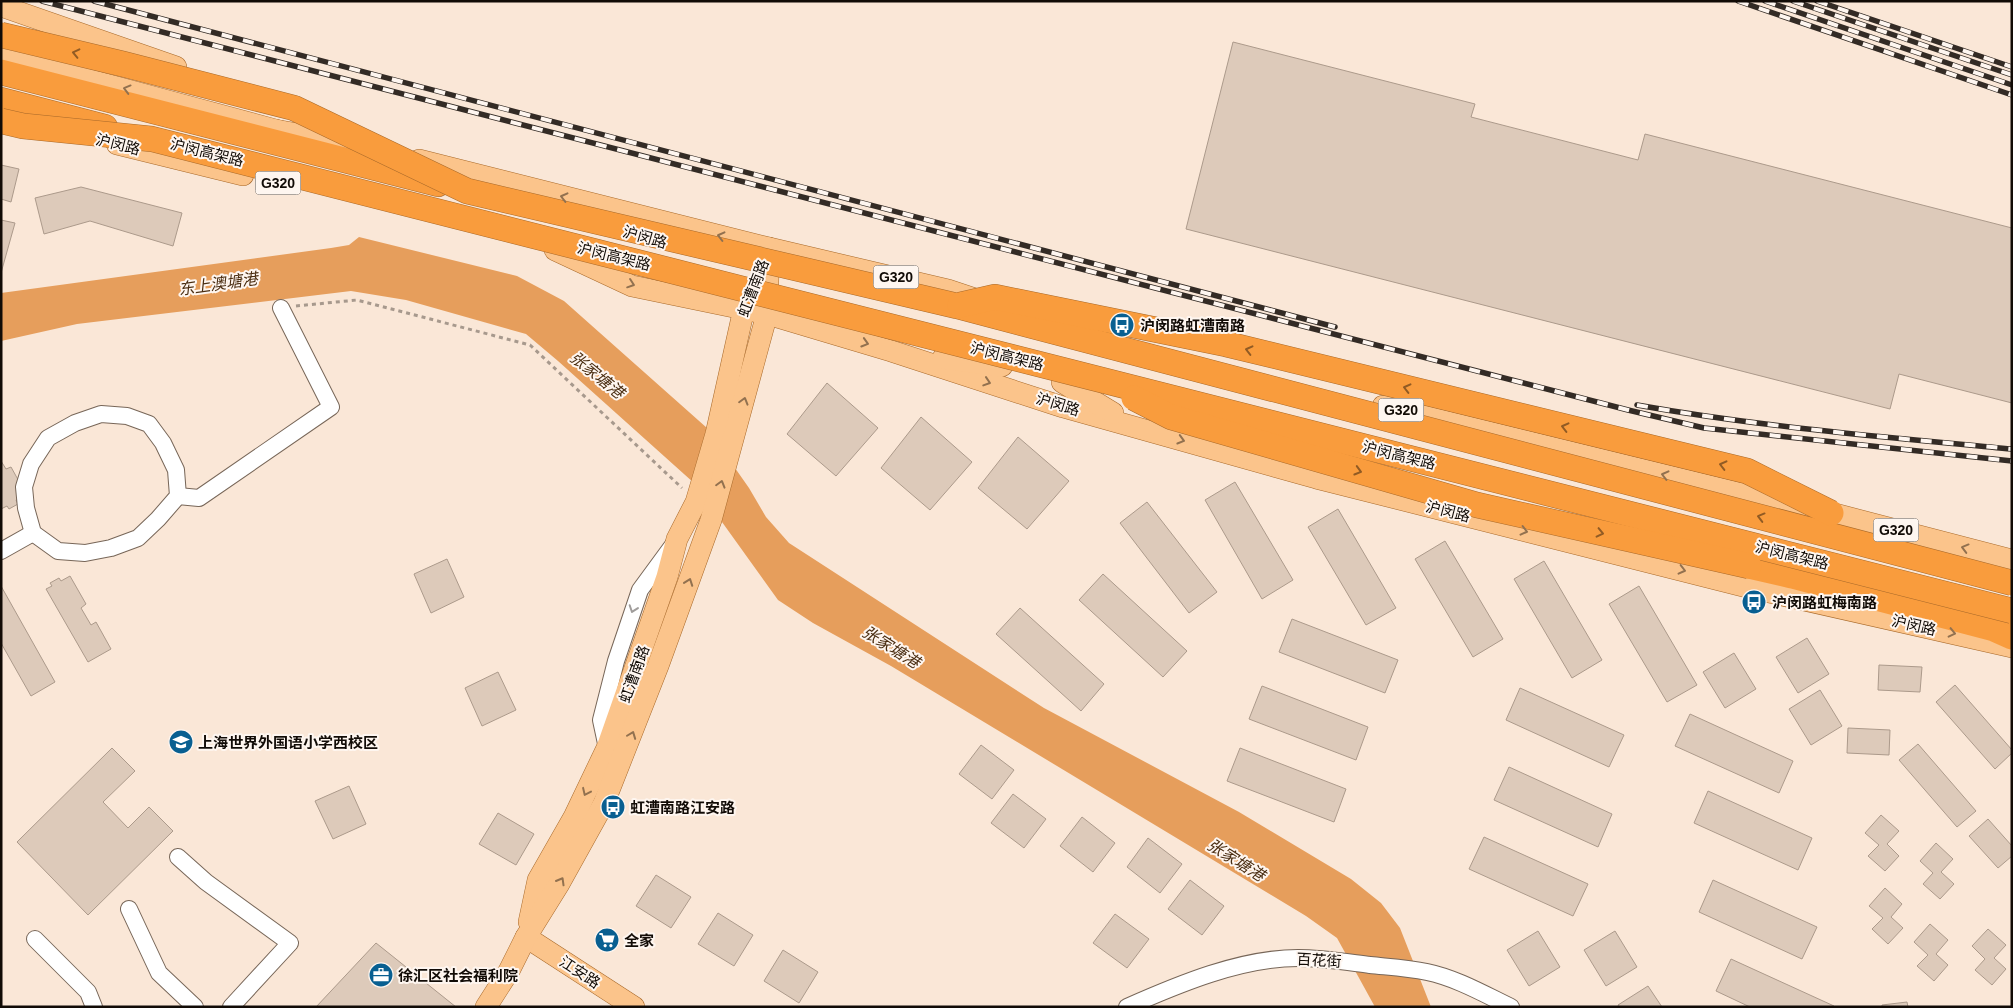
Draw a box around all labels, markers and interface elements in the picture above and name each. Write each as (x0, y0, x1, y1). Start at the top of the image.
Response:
one-way arrow (72, 48, 81, 59)
one-way arrow (123, 85, 131, 95)
street label: 沪闵路 (94, 130, 142, 158)
street label: 沪闵高架路 (169, 135, 245, 169)
road number: G320 (256, 172, 300, 194)
one-way arrow (559, 192, 568, 203)
street label: 沪闵路 (621, 223, 669, 251)
one-way arrow (717, 231, 726, 242)
street label: 沪闵高架路 (576, 239, 652, 273)
street label: 虹漕南路 (734, 257, 772, 319)
road number: G320 (874, 266, 918, 288)
water label: 东上澳塘港 (177, 270, 261, 298)
one-way arrow (626, 279, 635, 289)
bus stop icon: 沪闵路虹漕南路 (1109, 312, 1135, 338)
place label: 沪闵路虹漕南路 (1140, 317, 1245, 334)
one-way arrow (860, 338, 868, 348)
street label: 沪闵高架路 (969, 339, 1045, 373)
one-way arrow (1245, 345, 1254, 356)
water label: 张家塘港 (567, 348, 629, 403)
one-way arrow (983, 377, 991, 387)
one-way arrow (1403, 383, 1412, 394)
street label: 沪闵路 (1034, 389, 1082, 419)
one-way arrow (739, 398, 749, 406)
road number: G320 (1378, 398, 1424, 422)
one-way arrow (1561, 422, 1570, 433)
one-way arrow (1177, 434, 1186, 445)
street label: 沪闵高架路 (1361, 438, 1437, 472)
one-way arrow (1719, 460, 1728, 471)
one-way arrow (1353, 465, 1362, 475)
one-way arrow (1660, 470, 1669, 481)
one-way arrow (715, 480, 726, 489)
street label: 沪闵路 (1424, 497, 1472, 525)
one-way arrow (1757, 512, 1766, 523)
road number: G320 (1874, 518, 1918, 542)
one-way arrow (1520, 525, 1528, 535)
one-way arrow (1596, 527, 1605, 538)
street label: 沪闵高架路 (1754, 538, 1830, 572)
one-way arrow (1960, 543, 1969, 554)
one-way arrow (1677, 565, 1685, 575)
one-way arrow (683, 579, 693, 587)
bus stop icon: 沪闵路虹梅南路 (1741, 589, 1767, 615)
place label: 沪闵路虹梅南路 (1772, 594, 1877, 611)
one-way arrow (629, 604, 639, 613)
street label: 沪闵路 (1890, 612, 1938, 638)
water label: 张家塘港 (859, 623, 924, 672)
one-way arrow (1948, 627, 1957, 638)
street label: 虹漕南路 (616, 643, 652, 705)
school or university icon: 上海世界外国语小学西校区 (168, 729, 194, 755)
one-way arrow (626, 731, 636, 740)
place label: 上海世界外国语小学西校区 (198, 734, 378, 751)
one-way arrow (582, 787, 593, 796)
bus stop icon: 虹漕南路江安路 (600, 794, 626, 820)
place label: 虹漕南路江安路 (630, 799, 735, 816)
water label: 张家塘港 (1204, 836, 1269, 885)
one-way arrow (555, 877, 565, 886)
supermarket icon: 全家 (594, 927, 620, 953)
place label: 全家 (624, 932, 654, 949)
street label: 百花街 (1296, 950, 1342, 970)
street label: 江安路 (556, 953, 604, 991)
office icon: 徐汇区社会福利院 (368, 962, 394, 988)
place label: 徐汇区社会福利院 (398, 967, 518, 984)

